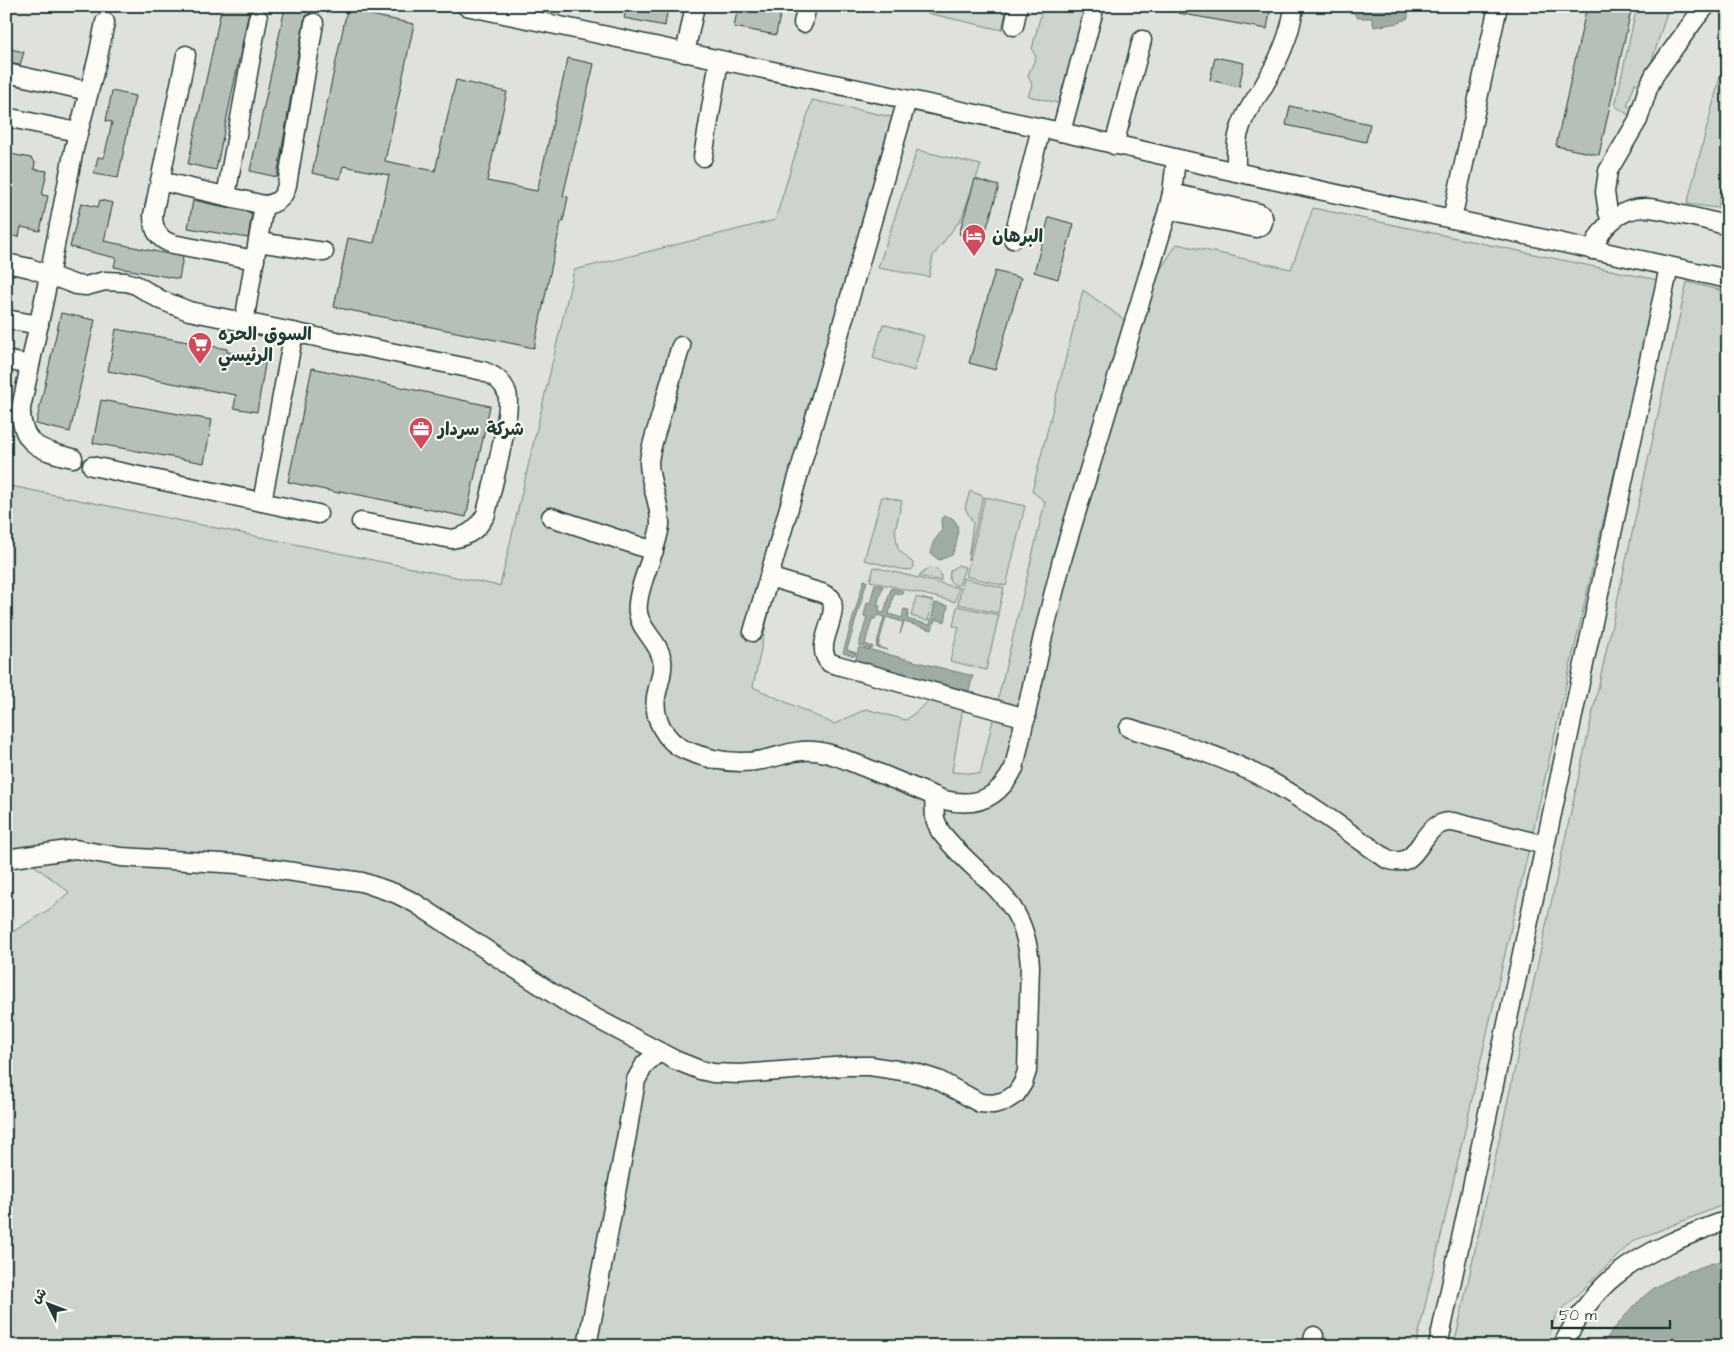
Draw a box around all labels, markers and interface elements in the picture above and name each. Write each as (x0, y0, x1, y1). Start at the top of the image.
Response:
hotel icon: البرهان (961, 223, 987, 257)
place label: البرهان (992, 224, 1043, 249)
place label: السوق الحره الرئيسي (218, 322, 312, 371)
supermarket icon: السوق الحره الرئيسي (187, 331, 213, 365)
office icon: شركة سردار (408, 416, 434, 450)
place label: شركة سردار (436, 417, 524, 442)
north arrow (22, 1280, 72, 1330)
text: ش (26, 1284, 52, 1308)
scale bar (1552, 1297, 1669, 1329)
text: 50 m (1559, 1305, 1597, 1326)

